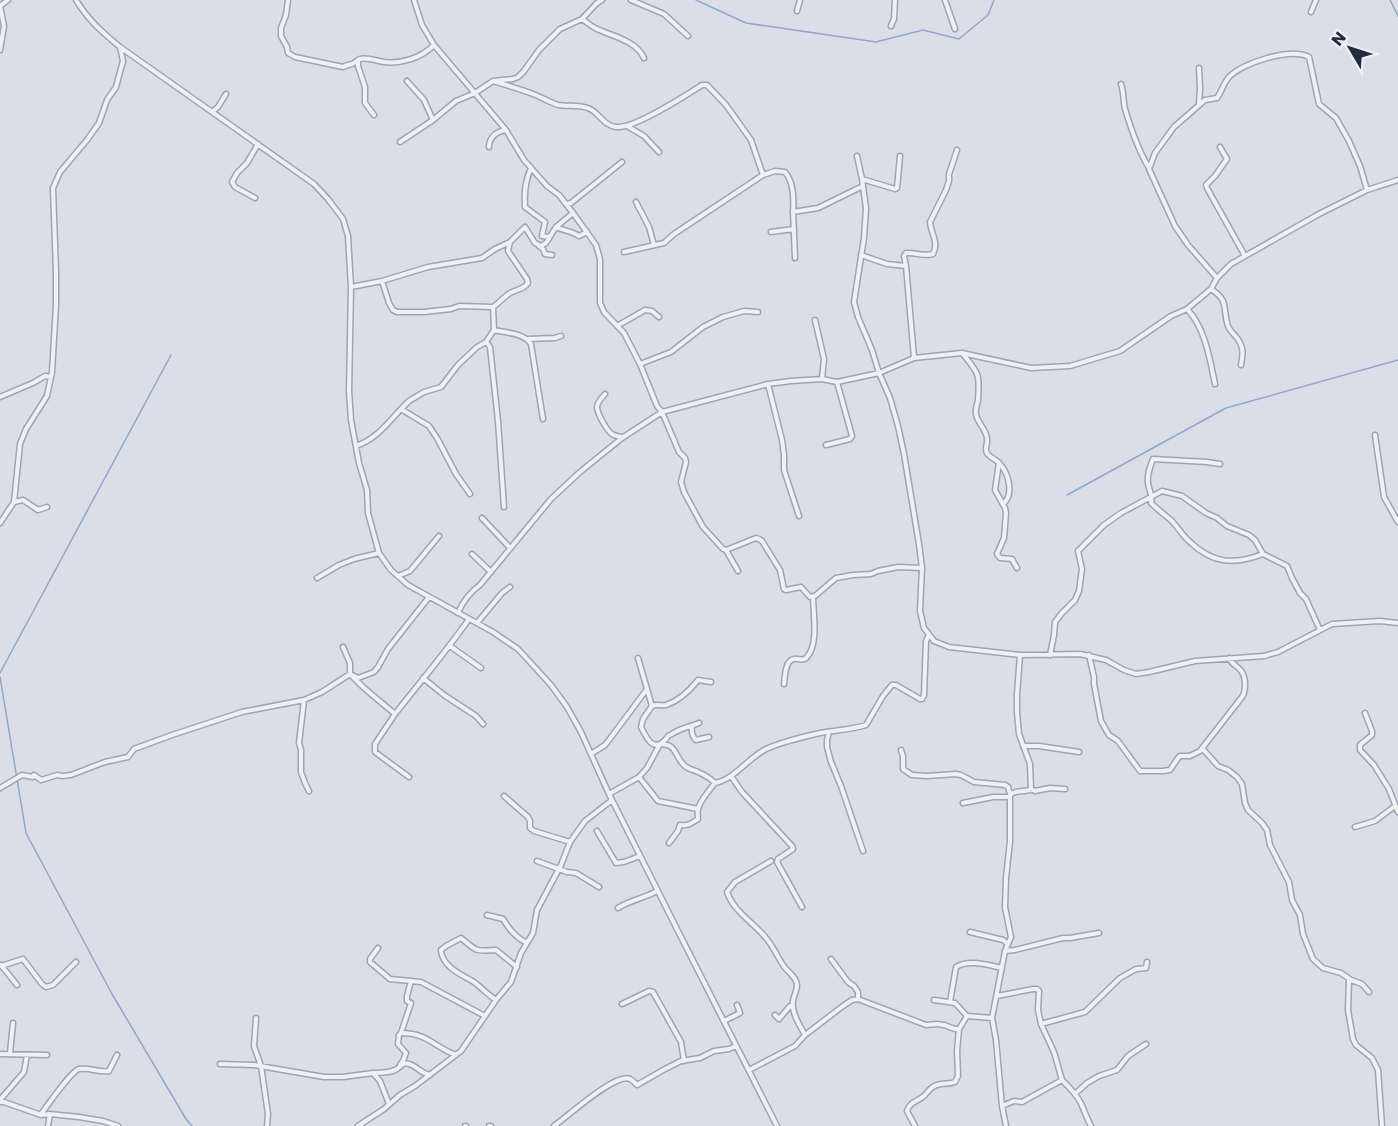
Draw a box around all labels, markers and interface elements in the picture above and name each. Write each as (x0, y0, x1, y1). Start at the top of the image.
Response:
north arrow (1320, 18, 1380, 78)
text: N (1326, 27, 1351, 51)

